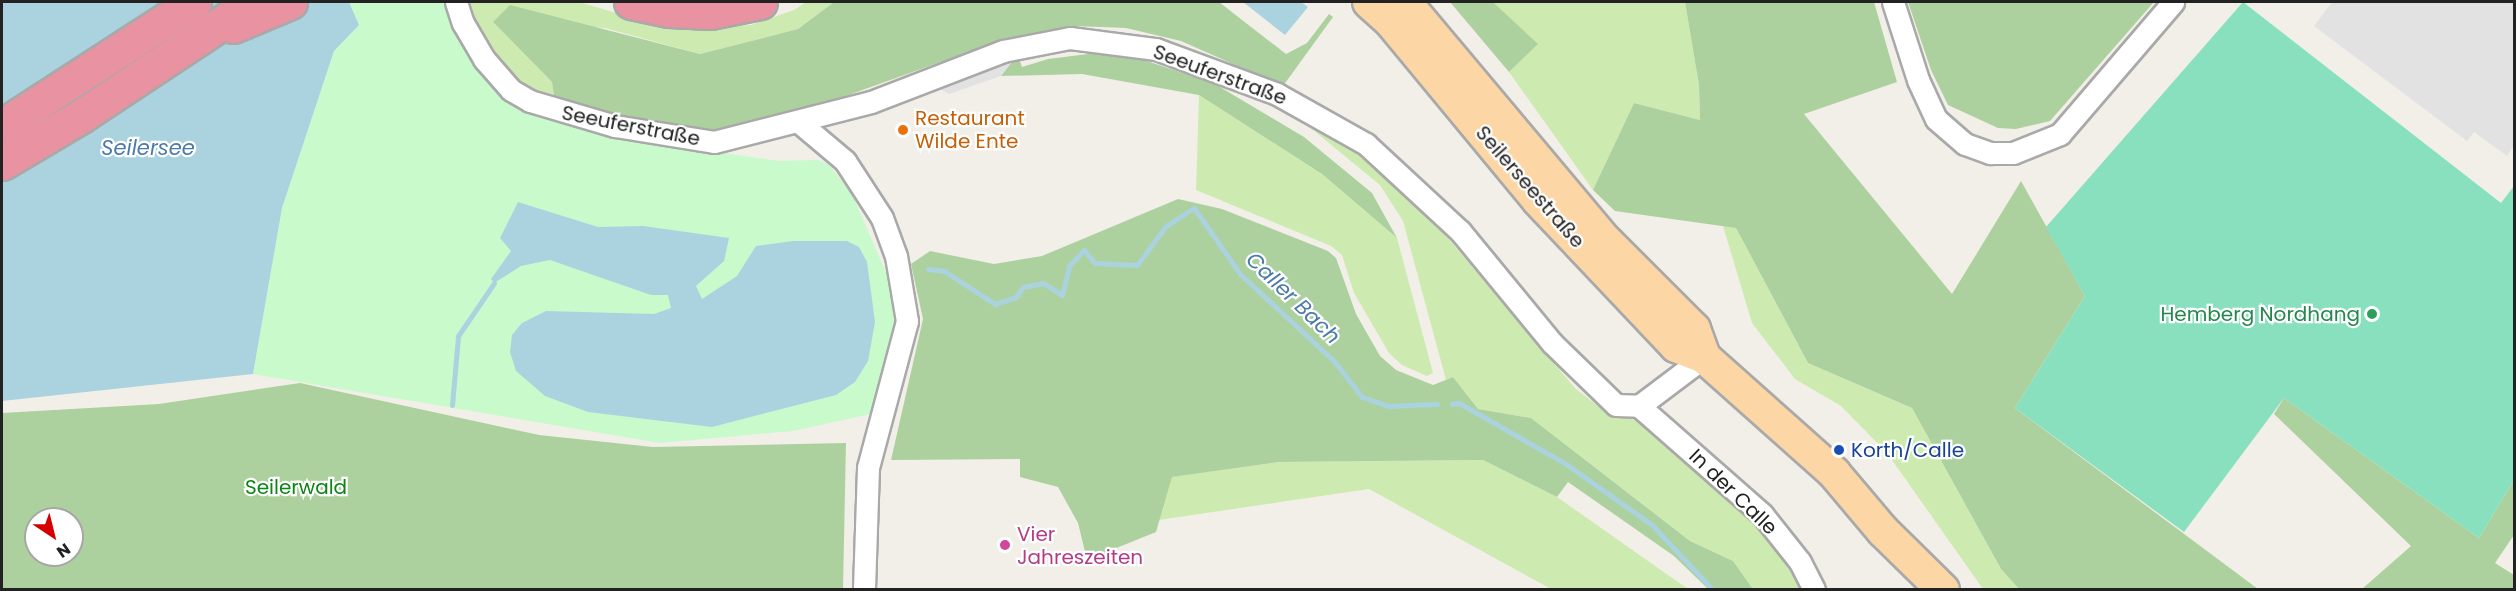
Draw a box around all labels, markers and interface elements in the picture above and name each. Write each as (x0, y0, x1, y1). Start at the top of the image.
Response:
street label: Seeuferstraße (1150, 40, 1290, 110)
street label: Seeuferstraße (560, 101, 702, 151)
place label: Restaurant Wilde Ente (915, 106, 1025, 153)
street label: Seilerseestraße (1470, 121, 1590, 253)
marker: Restaurant Wilde Ente (896, 123, 910, 137)
water label: Seilersee (101, 135, 195, 161)
water label: Caller Bach (1241, 247, 1345, 349)
place label: Hemberg Nordhang (2160, 302, 2360, 326)
marker: Hemberg Nordhang (2365, 307, 2379, 321)
place label: Korth/Calle (1851, 438, 1964, 462)
marker: Korth/Calle (1832, 443, 1846, 457)
street label: In der Calle (1684, 444, 1782, 540)
park label: Seilerwald (245, 475, 347, 499)
north arrow (24, 507, 84, 567)
place label: Vier Jahreszeiten (1017, 522, 1143, 569)
text: N (52, 538, 75, 563)
marker: Vier Jahreszeiten (998, 538, 1012, 552)

